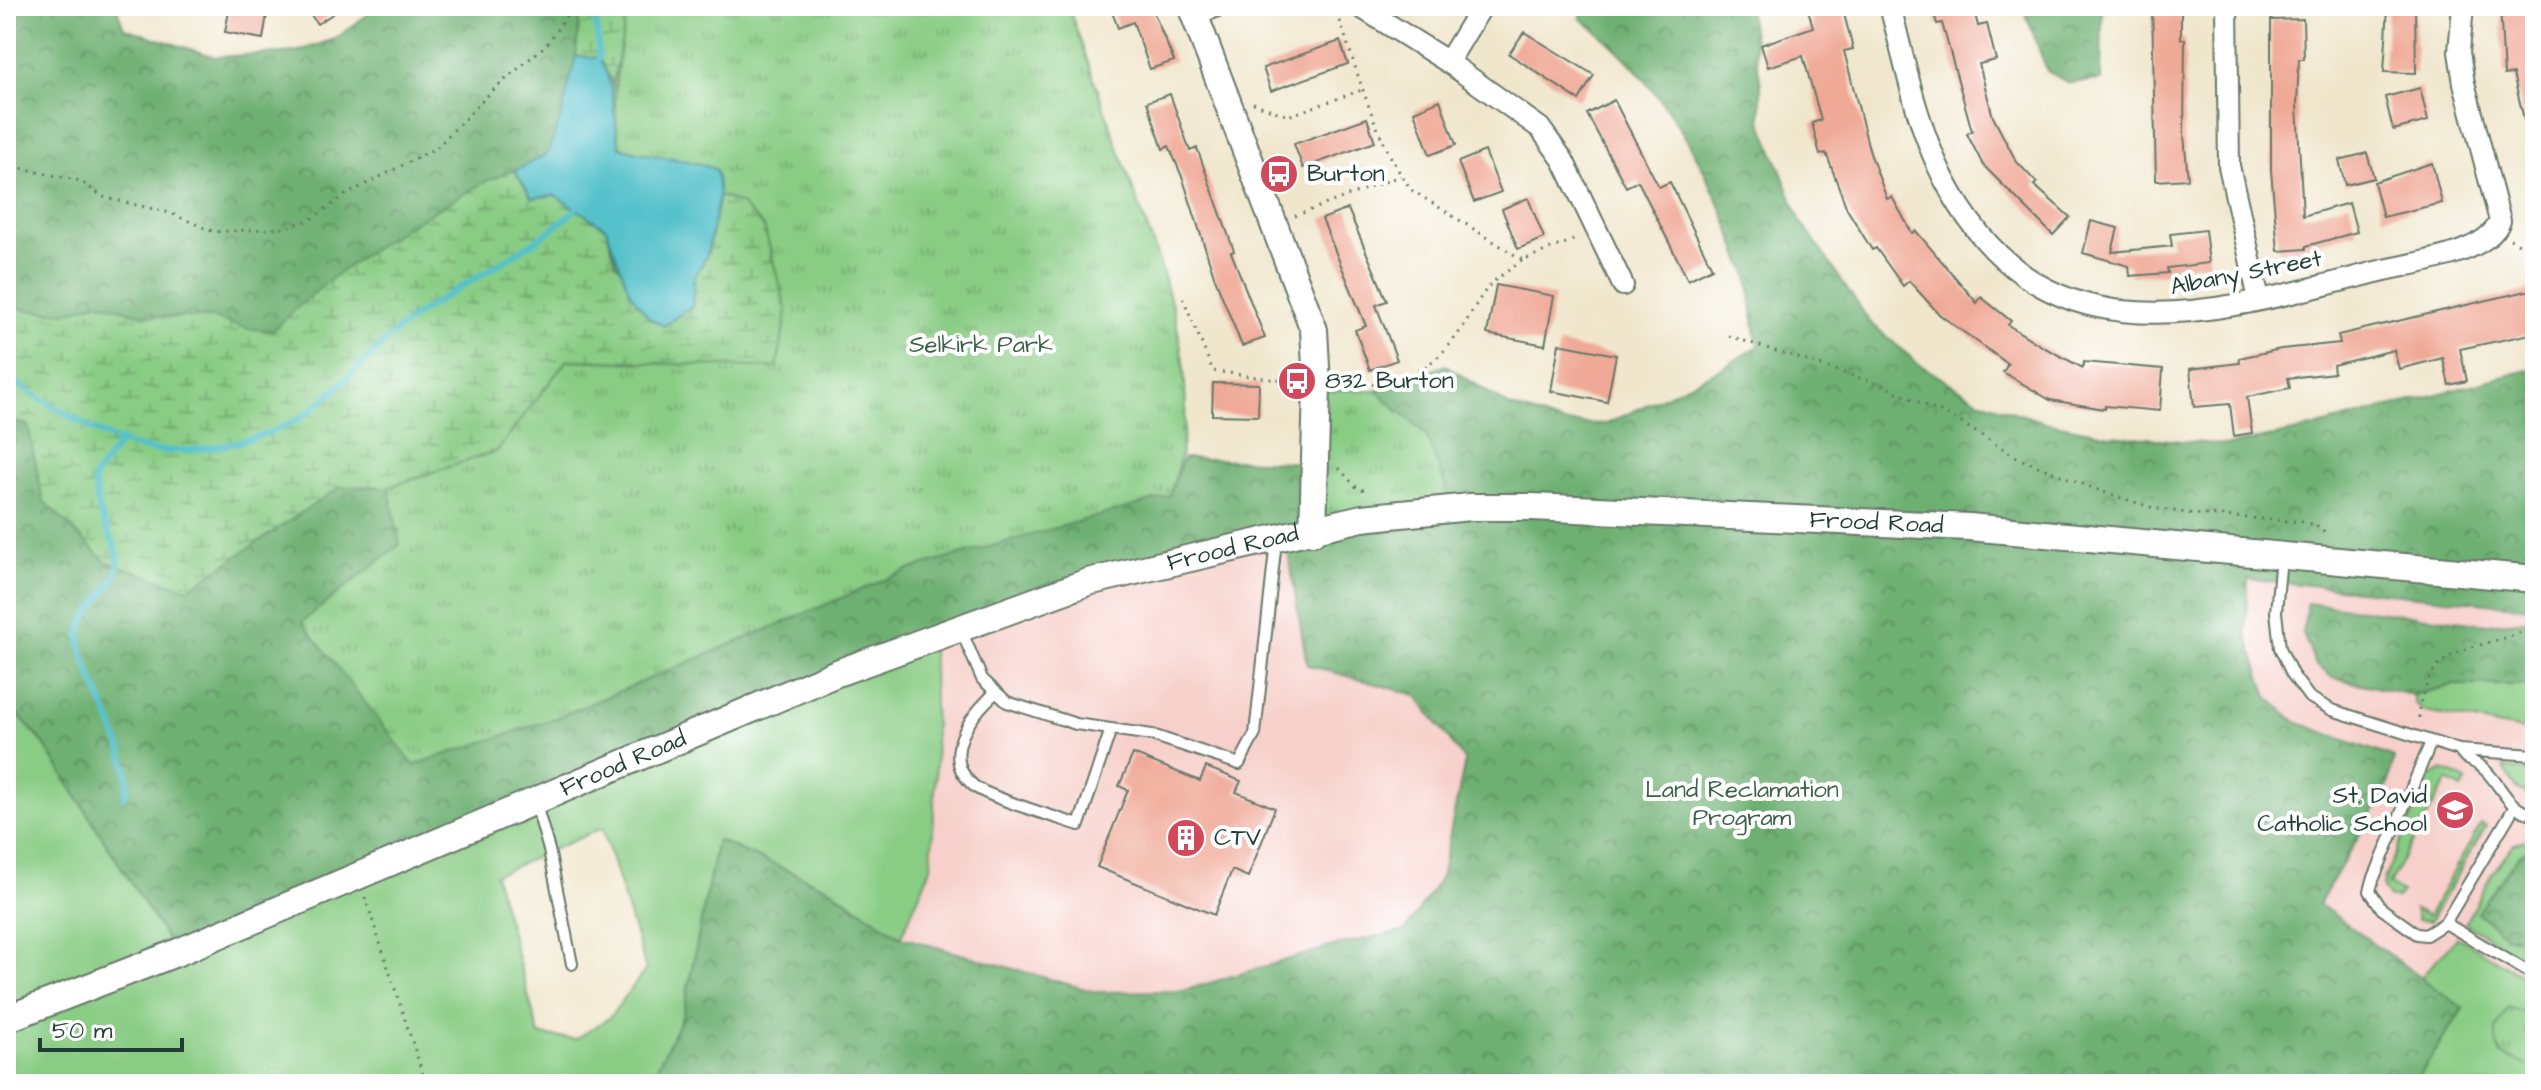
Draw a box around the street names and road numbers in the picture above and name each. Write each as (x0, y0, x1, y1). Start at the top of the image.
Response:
street label: Albany Street (2167, 242, 2325, 305)
street label: Frood Road (1809, 503, 1944, 543)
street label: Frood Road (1164, 516, 1302, 580)
street label: Frood Road (555, 722, 691, 805)

